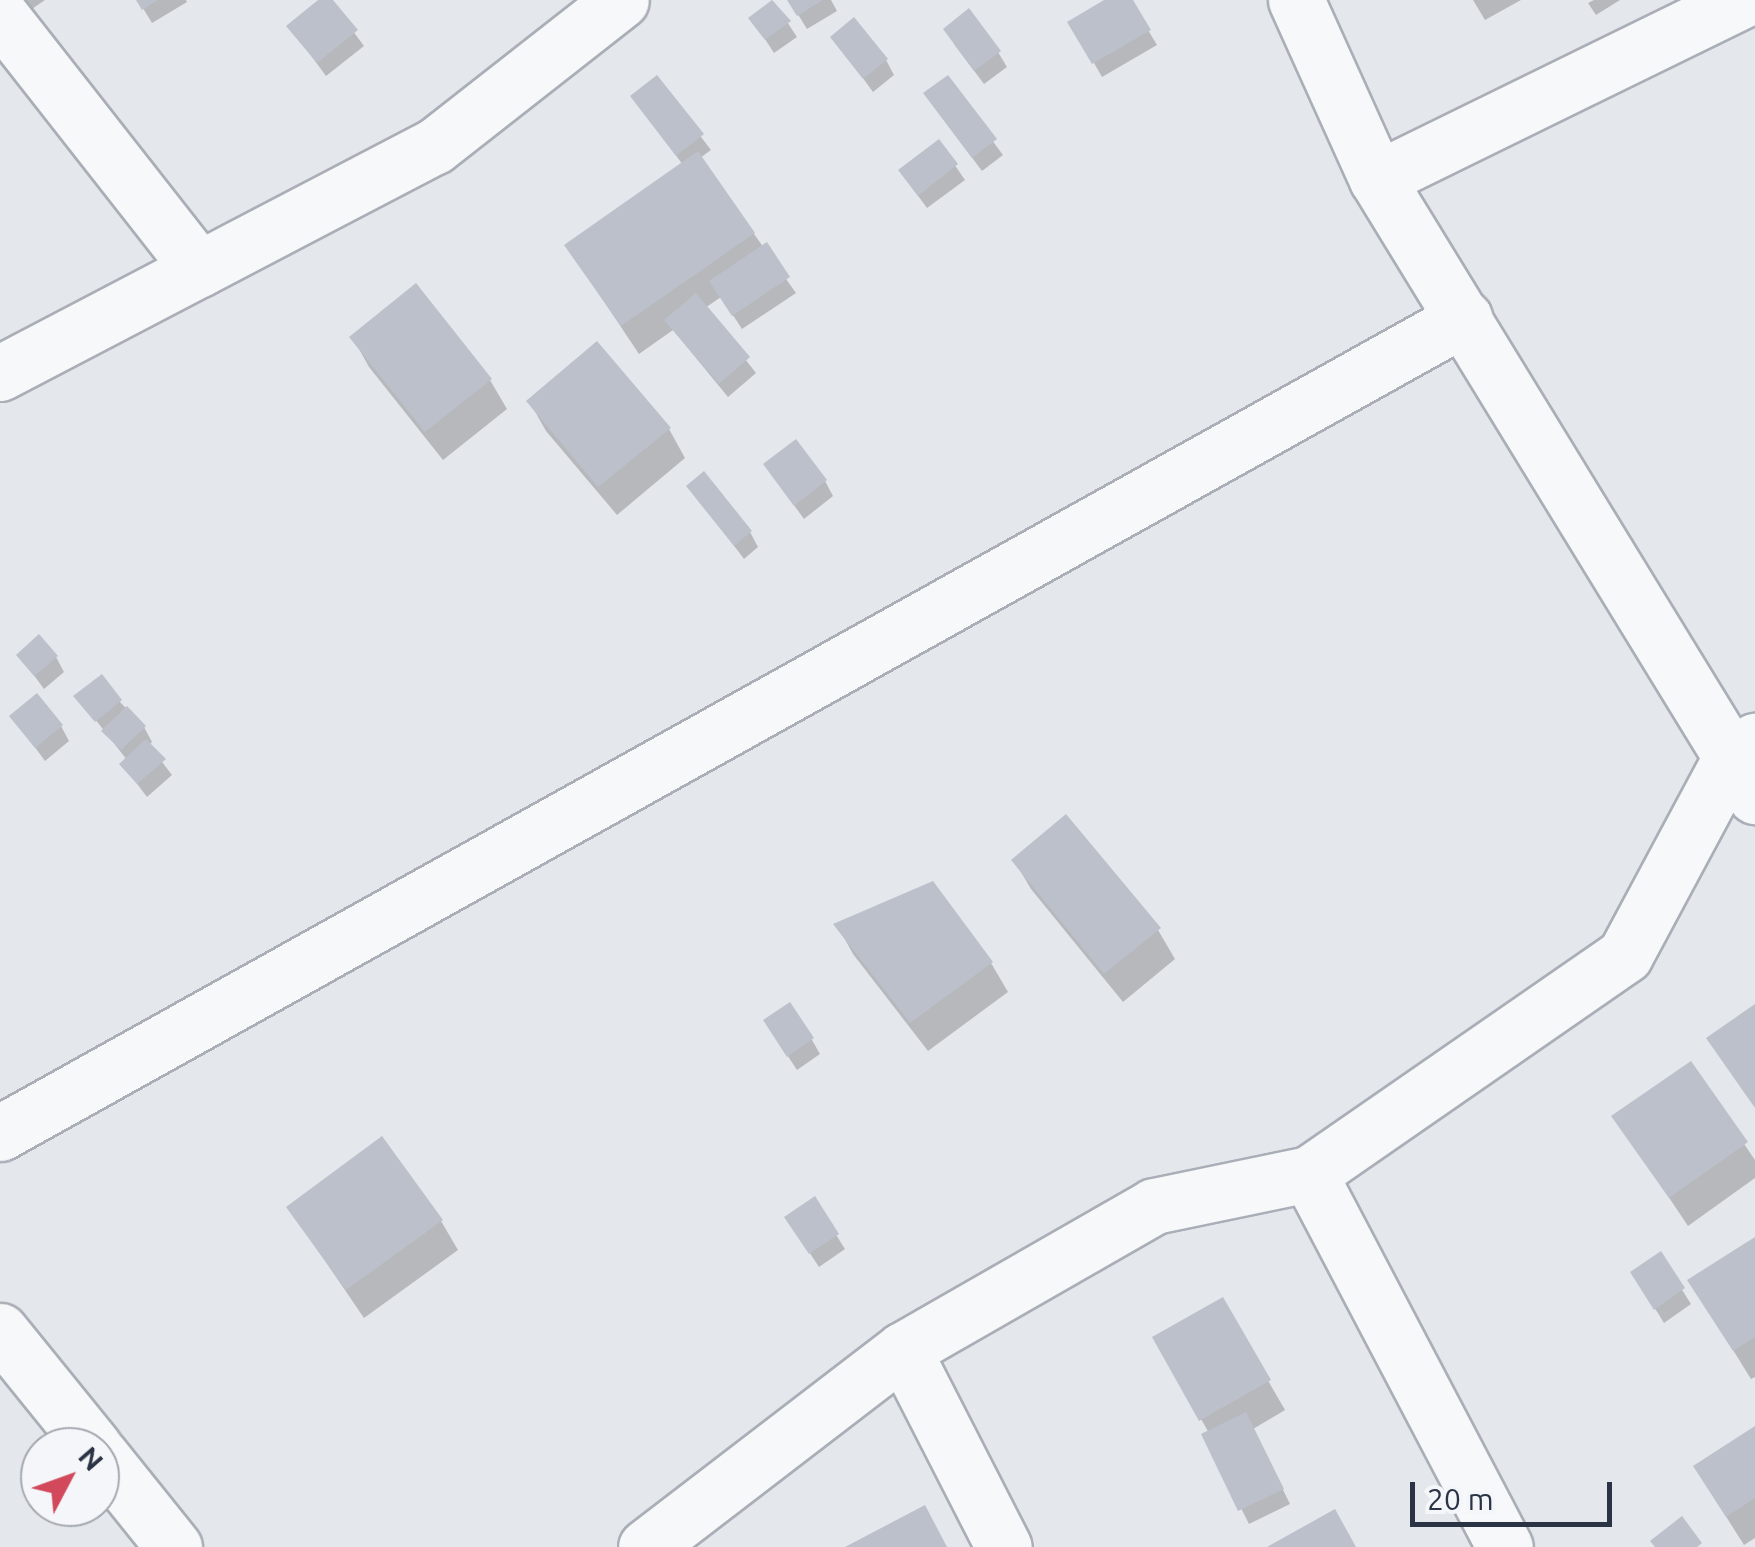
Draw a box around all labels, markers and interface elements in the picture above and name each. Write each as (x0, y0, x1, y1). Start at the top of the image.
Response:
north arrow (20, 1427, 120, 1527)
text: N (73, 1440, 110, 1476)
scale bar (1415, 1462, 1618, 1524)
text: 20 m (1427, 1482, 1494, 1516)

